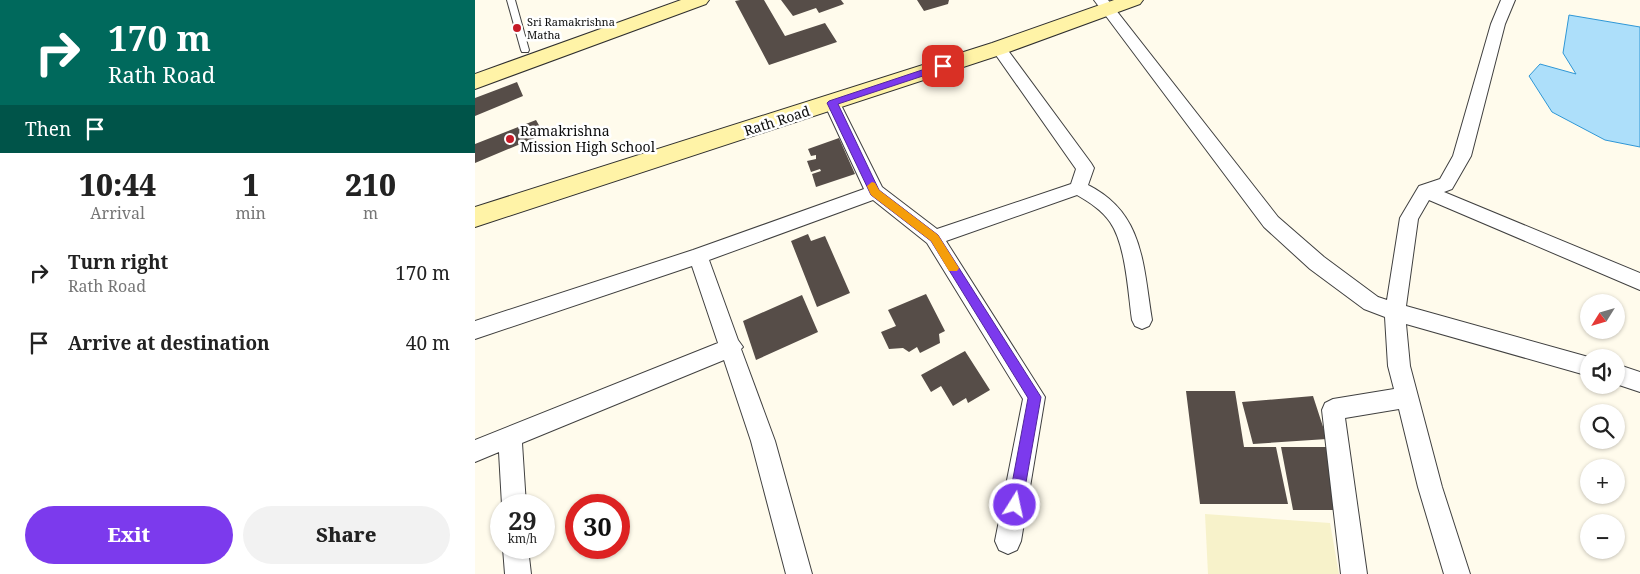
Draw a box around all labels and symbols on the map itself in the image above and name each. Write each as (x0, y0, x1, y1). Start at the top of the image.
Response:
place label: Sri Ramakrishna Matha (527, 14, 615, 42)
marker: Sri Ramakrishna Matha (511, 22, 523, 34)
pin (922, 45, 964, 87)
street label: Rath Road (741, 101, 813, 140)
place label: Ramakrishna Mission High School (520, 121, 656, 156)
marker: Ramakrishna Mission High School (504, 133, 516, 145)
north arrow (1580, 294, 1625, 339)
position arrow (988, 478, 1040, 530)
speed limit sign: 30 (565, 494, 630, 559)

